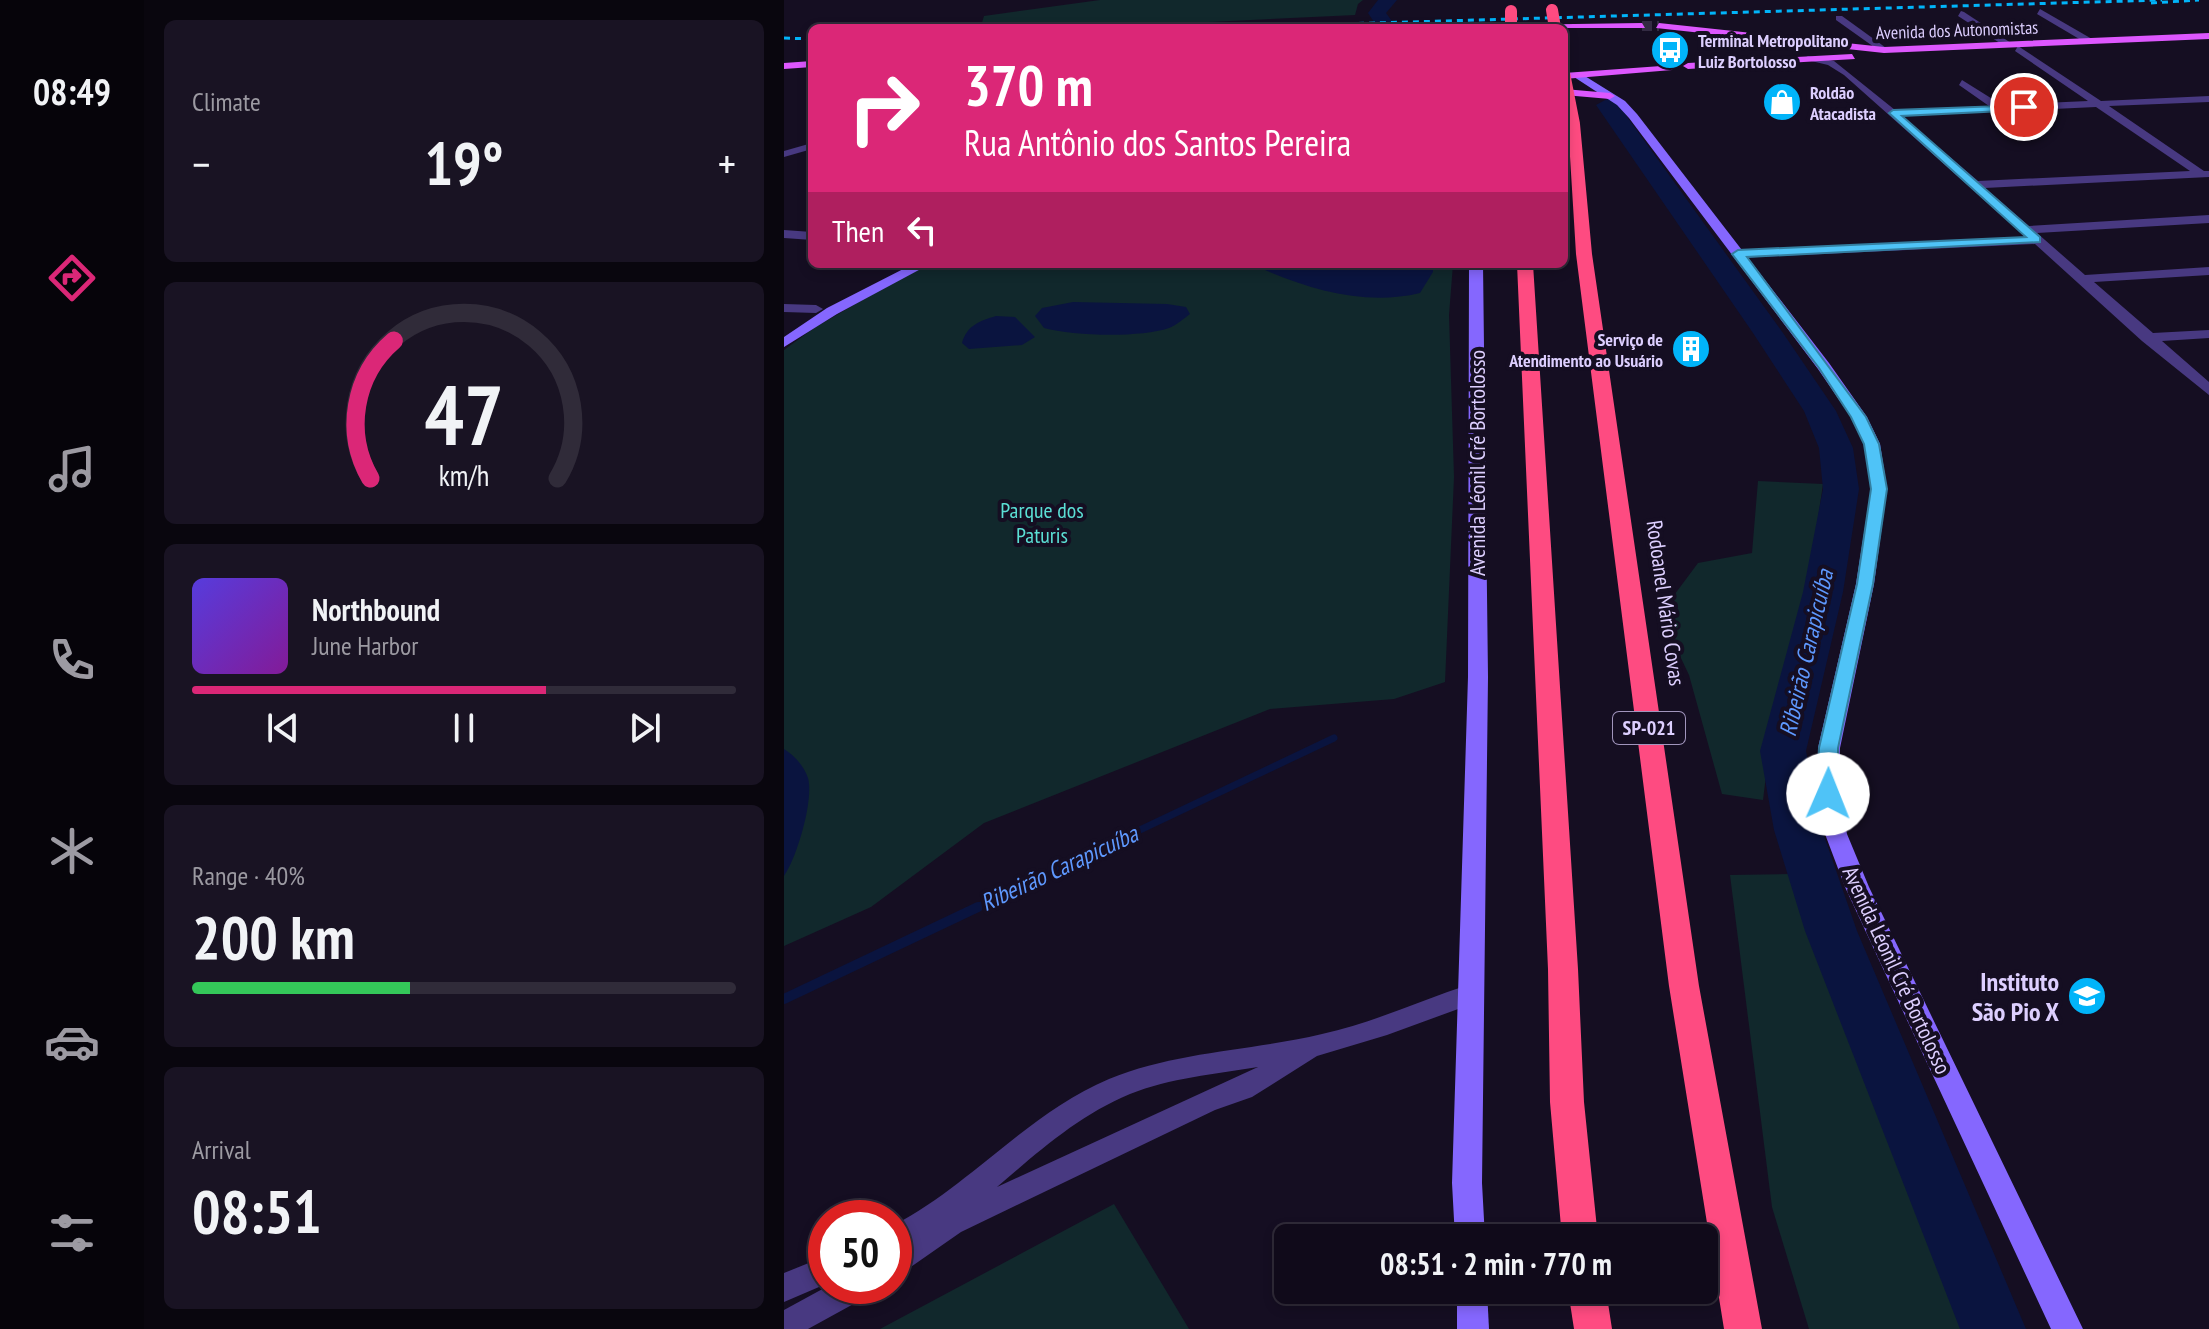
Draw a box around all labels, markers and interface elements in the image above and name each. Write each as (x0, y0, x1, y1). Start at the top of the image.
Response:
street label: Avenida dos Autonomistas (1875, 16, 2039, 44)
bus stop icon: Terminal Metropolitano Luiz Bortolosso (1649, 29, 1691, 71)
place label: Terminal Metropolitano Luiz Bortolosso (1698, 29, 1849, 73)
text: 370 m (964, 49, 1093, 121)
icon: right (832, 56, 936, 160)
text: 08:49 (33, 68, 111, 115)
pin (1990, 73, 2058, 141)
shop icon: Roldão Atacadista (1761, 81, 1803, 123)
place label: Roldão Atacadista (1809, 81, 1876, 125)
text: Climate (192, 85, 261, 118)
icon: arrive (2002, 85, 2046, 129)
text: Rua Antônio dos Santos Pereira (964, 119, 1351, 166)
text: 19° (424, 124, 504, 202)
text: − (192, 135, 210, 192)
text: + (718, 135, 736, 192)
icon: left (900, 208, 944, 252)
text: Then (832, 211, 884, 250)
icon: directions (44, 250, 100, 306)
place label: Serviço de Atendimento ao Usuário (1508, 328, 1663, 372)
building icon: Serviço de Atendimento ao Usuário (1670, 328, 1712, 370)
street label: Avenida Léonil Cré Bortolosso (1463, 350, 1491, 576)
text: 47 (424, 359, 504, 467)
icon: music (44, 441, 100, 497)
text: km/h (439, 457, 489, 494)
park label: Parque dos Paturis (1000, 496, 1084, 549)
street label: Rodoanel Mário Covas (1641, 518, 1691, 688)
water label: Ribeirão Carapicuíba (1772, 565, 1841, 739)
text: Northbound (312, 590, 440, 629)
text: June Harbor (312, 629, 418, 662)
icon: phone (44, 632, 100, 688)
icon: previous (261, 706, 305, 750)
icon: pause (442, 706, 486, 750)
icon: next (623, 706, 667, 750)
road number: SP-021 (1613, 712, 1685, 744)
position arrow (1786, 752, 1870, 836)
water label: Ribeirão Carapicuíba (975, 817, 1144, 918)
icon: climate (44, 823, 100, 879)
text: Range · 40% (192, 859, 305, 892)
street label: Avenida Léonil Cré Bortolosso (1837, 862, 1957, 1078)
text: 200 km (192, 898, 355, 976)
place label: Instituto São Pio X (1972, 965, 2059, 1028)
school or university icon: Instituto São Pio X (2066, 975, 2108, 1017)
icon: car (44, 1014, 100, 1070)
text: Arrival (192, 1133, 251, 1166)
text: 08:51 (192, 1172, 322, 1250)
speed limit sign: 50 (808, 1200, 912, 1304)
icon: filters (44, 1205, 100, 1261)
text: 08:51 · 2 min · 770 m (1380, 1244, 1612, 1283)

